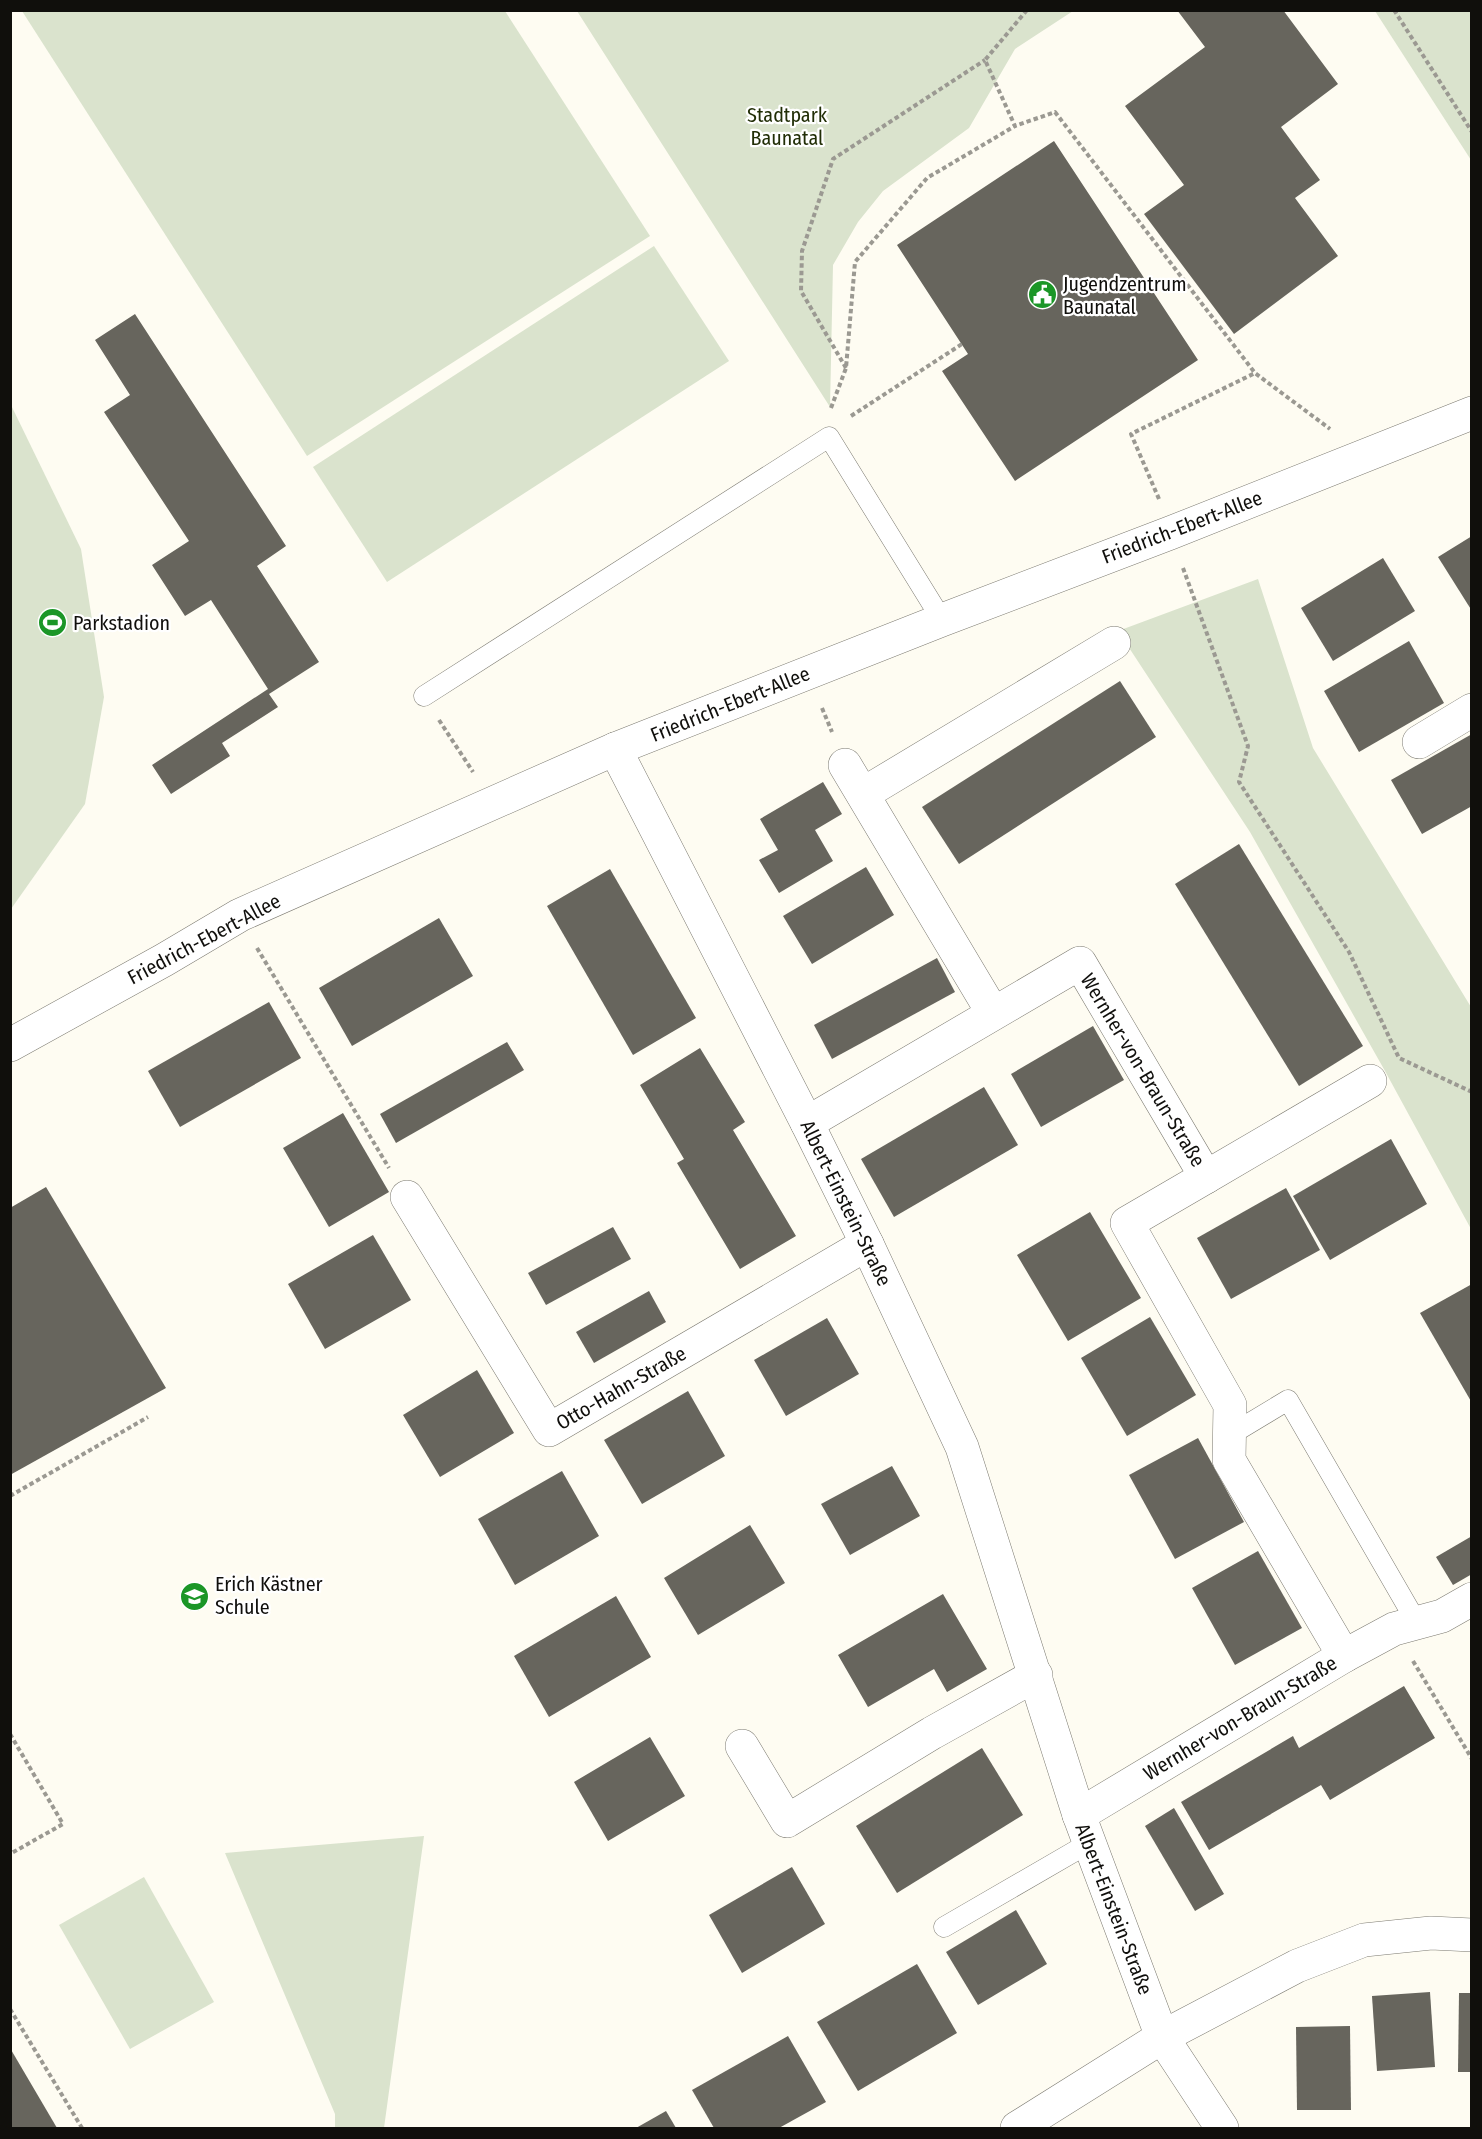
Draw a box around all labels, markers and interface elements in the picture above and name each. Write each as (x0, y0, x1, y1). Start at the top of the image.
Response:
park label: Stadtpark Baunatal (747, 103, 828, 150)
place label: Jugendzentrum Baunatal (1063, 272, 1187, 319)
public building icon: Jugendzentrum Baunatal (1026, 279, 1058, 311)
street label: Friedrich-Ebert-Allee (1098, 485, 1266, 569)
sports icon: Parkstadion (36, 607, 68, 639)
place label: Parkstadion (73, 611, 170, 635)
street label: Friedrich-Ebert-Allee (647, 661, 813, 747)
street label: Friedrich-Ebert-Allee (123, 889, 285, 989)
street label: Wernher-von-Braun-Straße (1076, 969, 1210, 1171)
street label: Albert-Einstein-Straße (795, 1116, 897, 1290)
street label: Otto-Hahn-Straße (552, 1341, 690, 1435)
place label: Erich Kästner Schule (215, 1572, 323, 1619)
school or university icon: Erich Kästner Schule (178, 1580, 210, 1612)
street label: Wernher-von-Braun-Straße (1139, 1651, 1341, 1785)
street label: Albert-Einstein-Straße (1070, 1820, 1158, 1998)

